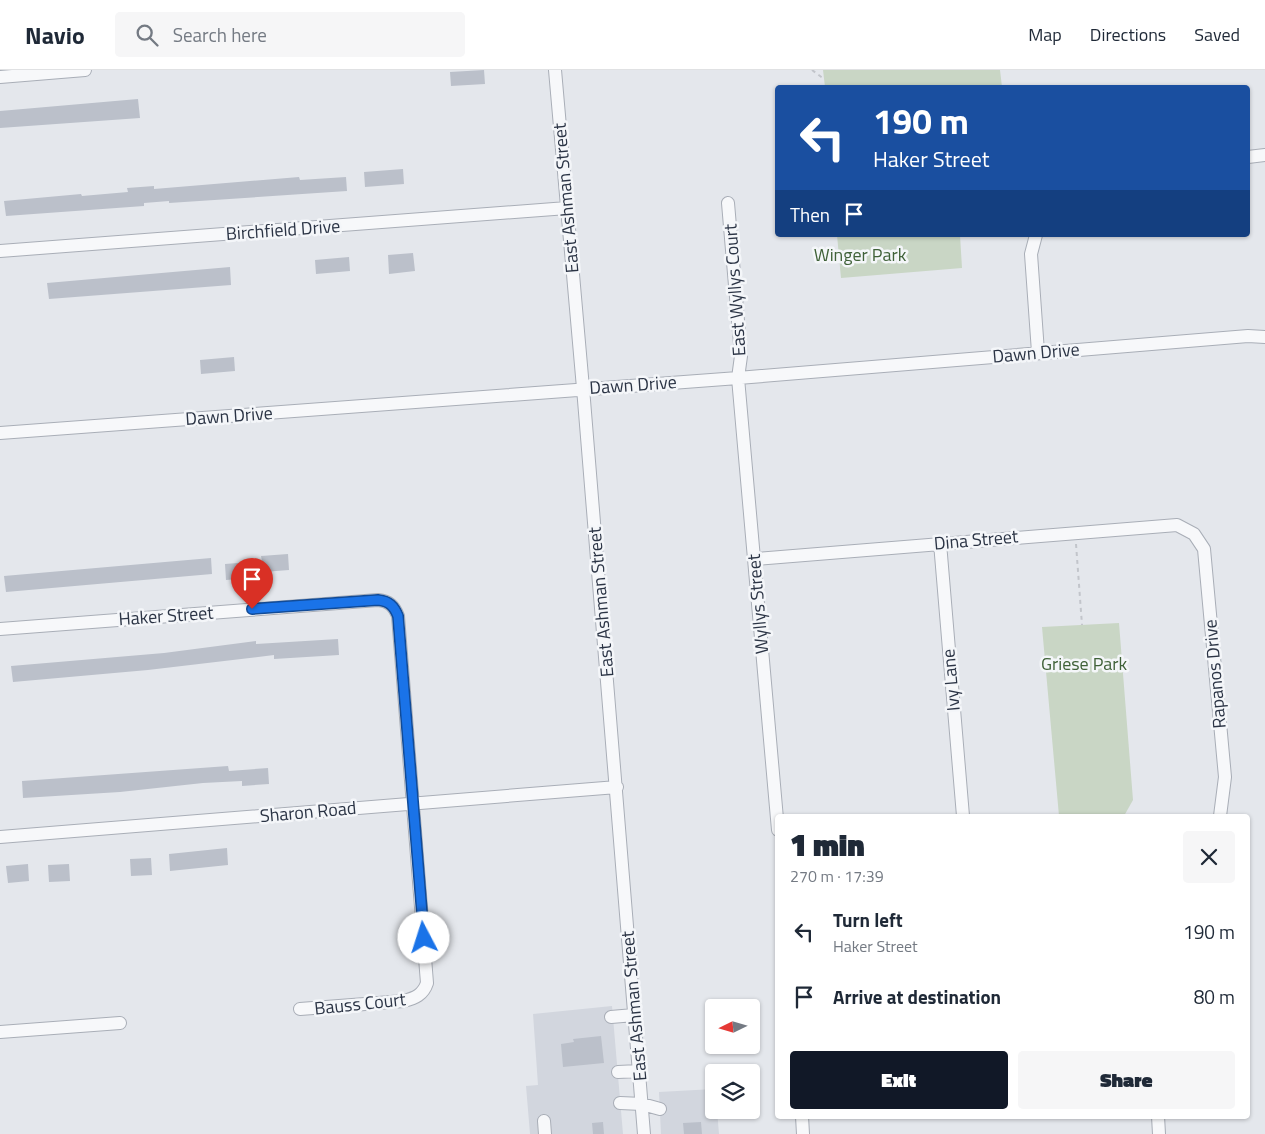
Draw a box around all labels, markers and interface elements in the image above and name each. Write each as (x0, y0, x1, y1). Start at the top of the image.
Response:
search box (115, 12, 465, 57)
text: Navio (25, 17, 85, 53)
text: Search here (173, 20, 267, 49)
icon: search (133, 21, 161, 49)
text: Map (1028, 21, 1062, 48)
text: Directions (1090, 21, 1166, 48)
text: Saved (1194, 21, 1240, 48)
text: 190 m (873, 94, 969, 148)
icon: left (790, 105, 855, 170)
street label: East Ashman Street (545, 121, 586, 274)
text: Haker Street (873, 142, 989, 176)
text: Then (790, 200, 830, 229)
icon: arrive (840, 200, 868, 228)
street label: Birchfield Drive (225, 212, 341, 247)
street label: East Wyllys Court (716, 222, 753, 357)
park label: Winger Park (814, 241, 907, 268)
street label: Dawn Drive (991, 335, 1081, 370)
street label: Dawn Drive (588, 368, 677, 401)
street label: Dawn Drive (184, 399, 273, 432)
street label: Dina Street (933, 522, 1020, 557)
street label: East Ashman Street (580, 525, 621, 678)
street label: Wyllys Street (740, 552, 775, 655)
pin (231, 558, 273, 609)
icon: arrive (238, 565, 266, 593)
street label: Haker Street (118, 599, 215, 632)
street label: Rapanos Drive (1196, 618, 1233, 730)
street label: Ivy Lane (934, 648, 967, 712)
park label: Griese Park (1041, 650, 1127, 677)
street label: Sharon Road (259, 794, 357, 829)
text: 1 min (790, 822, 865, 868)
button: close (1183, 831, 1235, 883)
text: 270 m · 17:39 (790, 864, 884, 888)
text: Turn left (833, 905, 903, 934)
position arrow (397, 911, 449, 963)
text: 190 m (1183, 917, 1235, 946)
icon: left (790, 918, 818, 946)
street label: East Ashman Street (613, 929, 654, 1082)
text: Haker Street (833, 934, 918, 958)
text: Arrive at destination (833, 982, 1001, 1011)
text: 80 m (1194, 982, 1235, 1011)
icon: arrive (790, 983, 818, 1011)
street label: Bauss Court (313, 985, 408, 1022)
north arrow (705, 999, 760, 1054)
map controls (705, 999, 760, 1119)
button: Exit (790, 1051, 1008, 1109)
button: Share (1018, 1051, 1235, 1109)
button: layers (705, 1064, 760, 1119)

